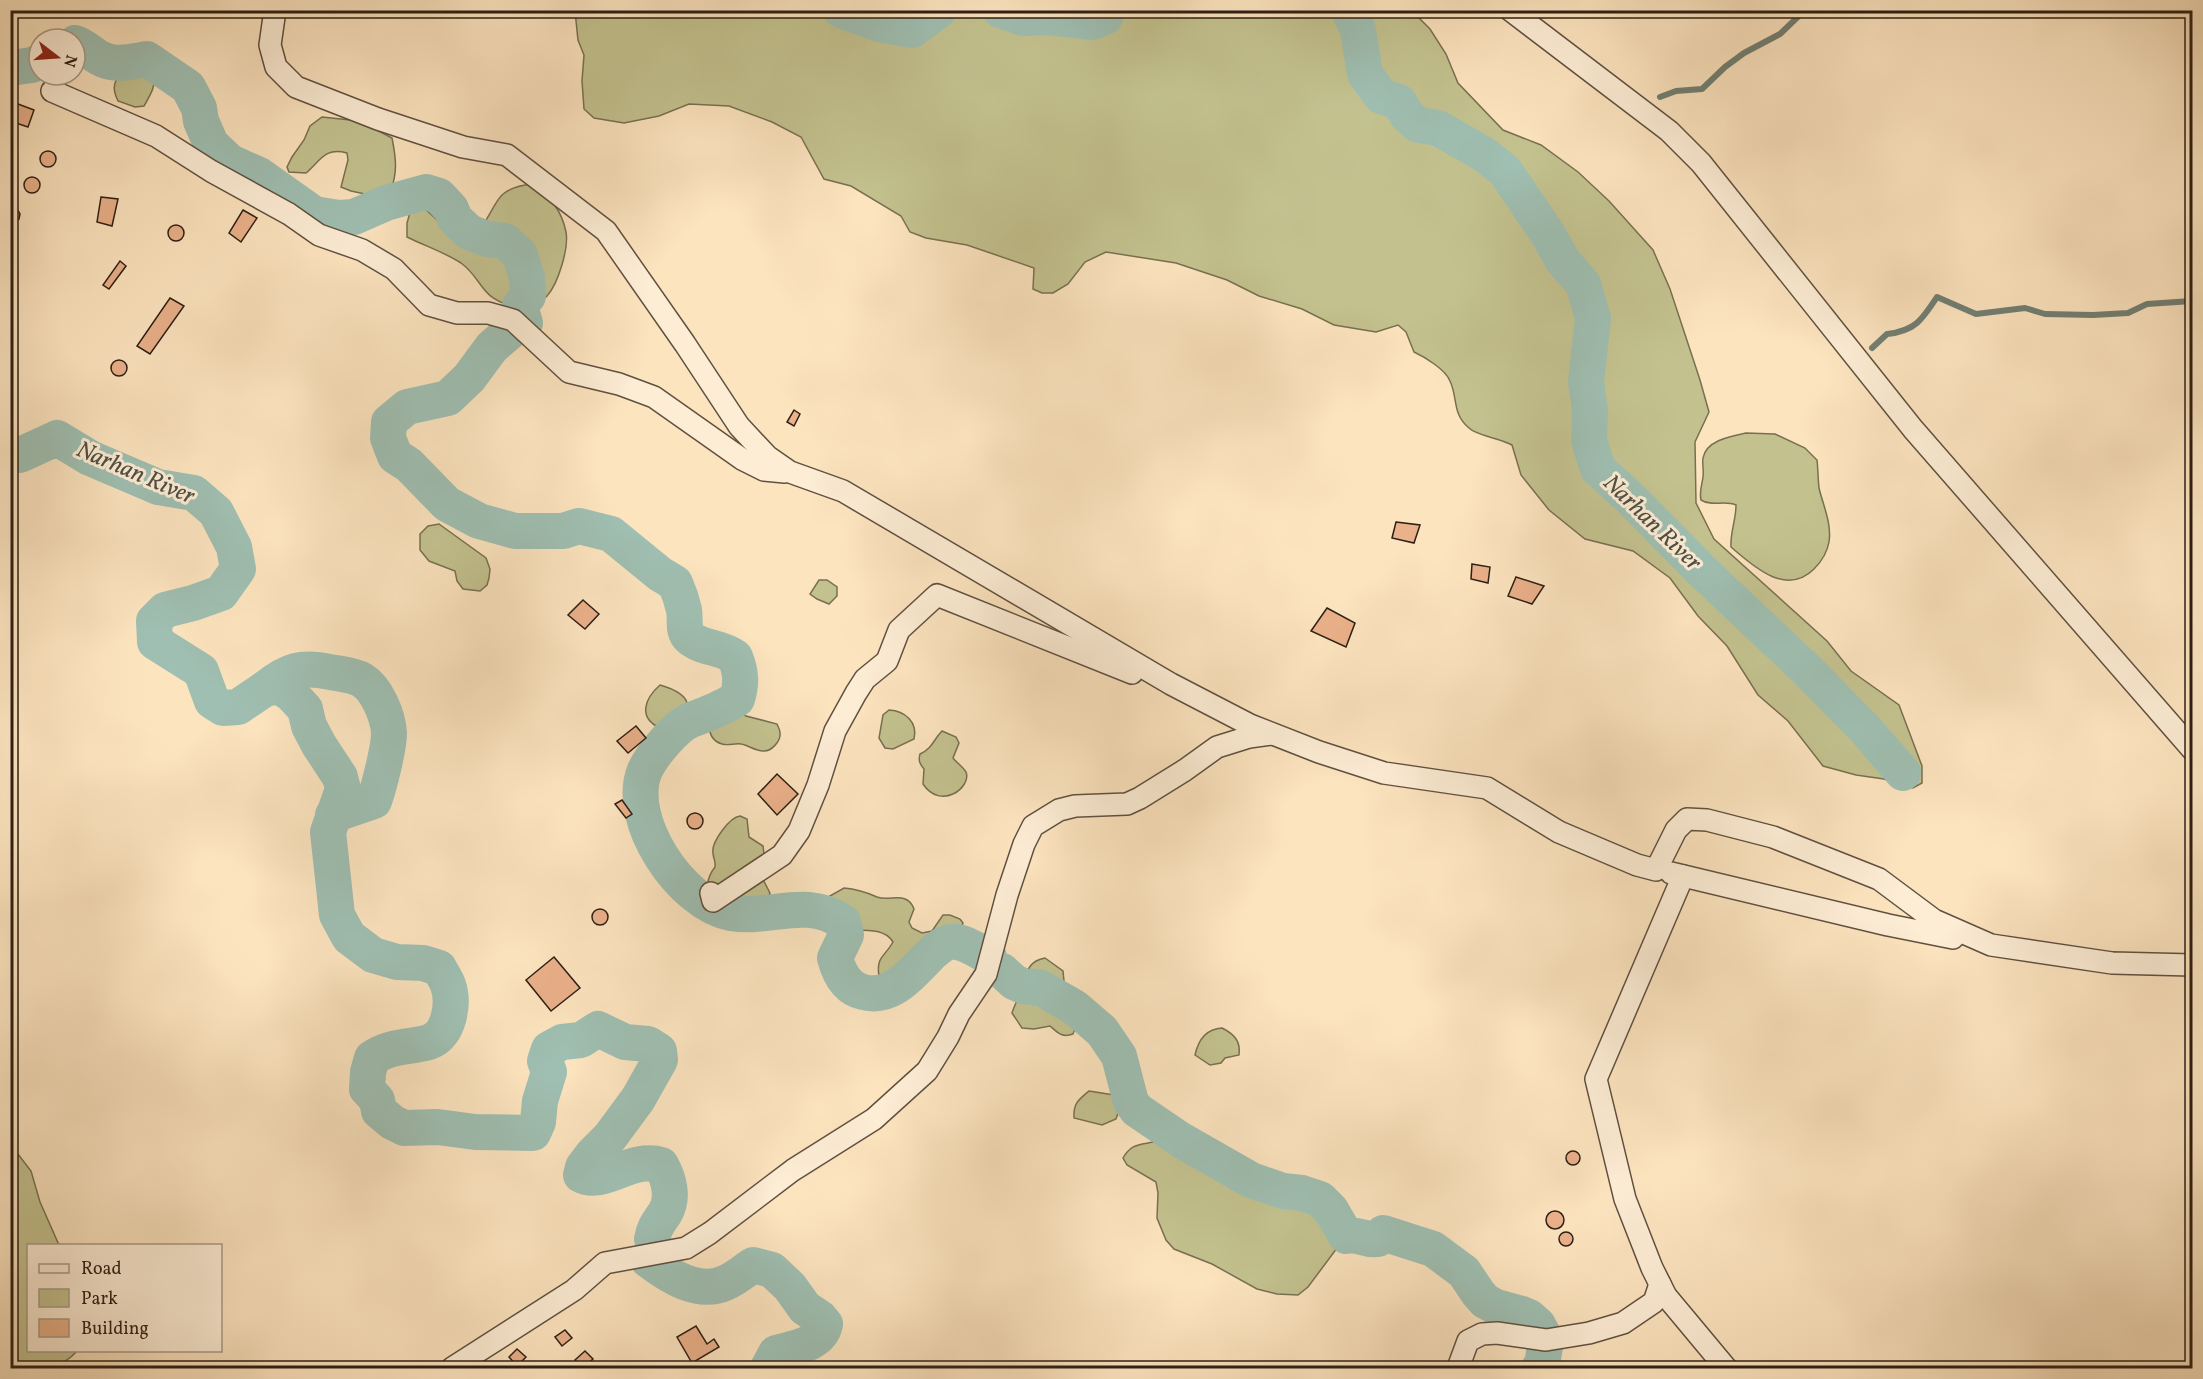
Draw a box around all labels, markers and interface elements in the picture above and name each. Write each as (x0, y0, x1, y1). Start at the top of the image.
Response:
north arrow (27, 27, 87, 87)
text: N (57, 52, 82, 70)
water label: Narhan River (71, 434, 201, 514)
water label: Narhan River (1595, 467, 1709, 580)
legend (27, 1244, 222, 1352)
text: Road (81, 1257, 122, 1282)
text: Park (81, 1287, 118, 1312)
text: Building (81, 1317, 149, 1342)

